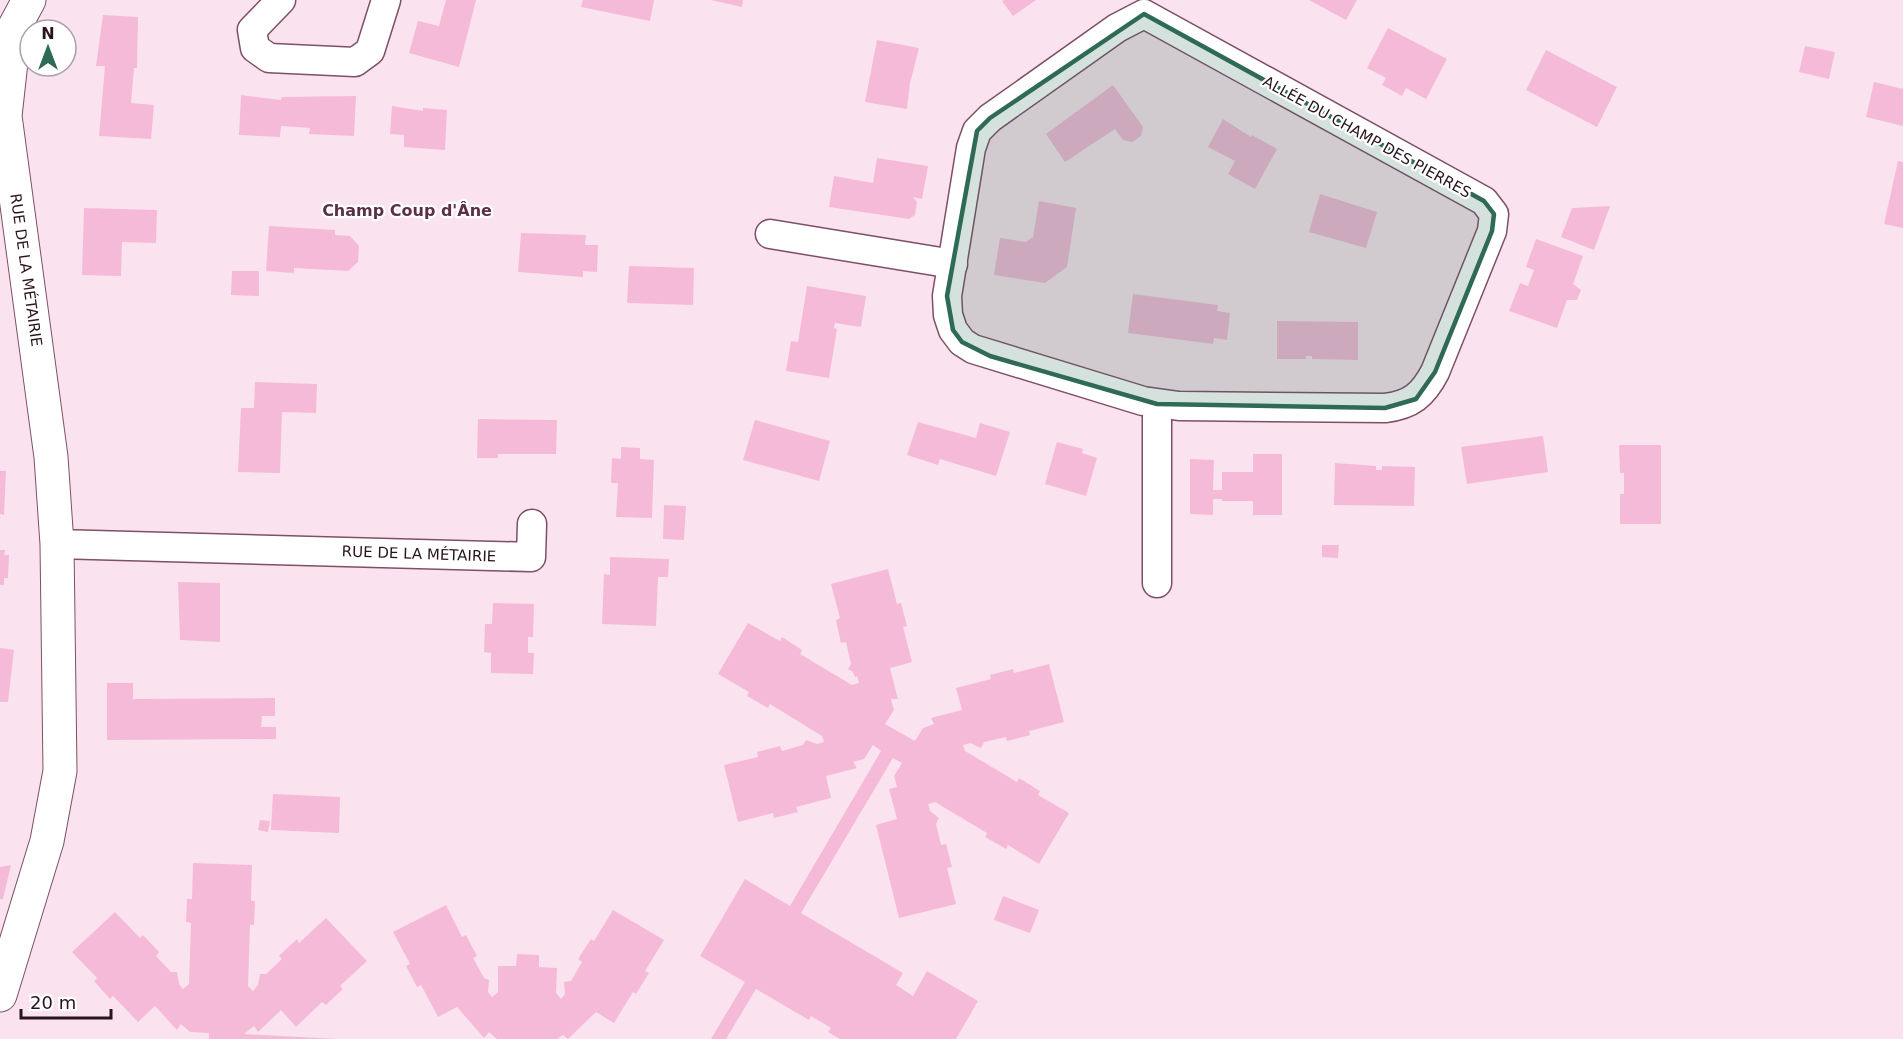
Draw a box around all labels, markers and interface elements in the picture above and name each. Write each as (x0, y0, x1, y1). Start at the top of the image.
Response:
north arrow (18, 18, 78, 78)
text: N (41, 24, 55, 43)
street label: ALLÉE DU CHAMP DES PIERRES (1260, 71, 1475, 202)
street label: RUE DE LA MÉTAIRIE (6, 192, 47, 348)
district label: Champ Coup d'Âne (322, 201, 492, 220)
street label: RUE DE LA MÉTAIRIE (341, 541, 497, 566)
scale bar (21, 982, 111, 1020)
text: 20 m (30, 992, 76, 1013)

